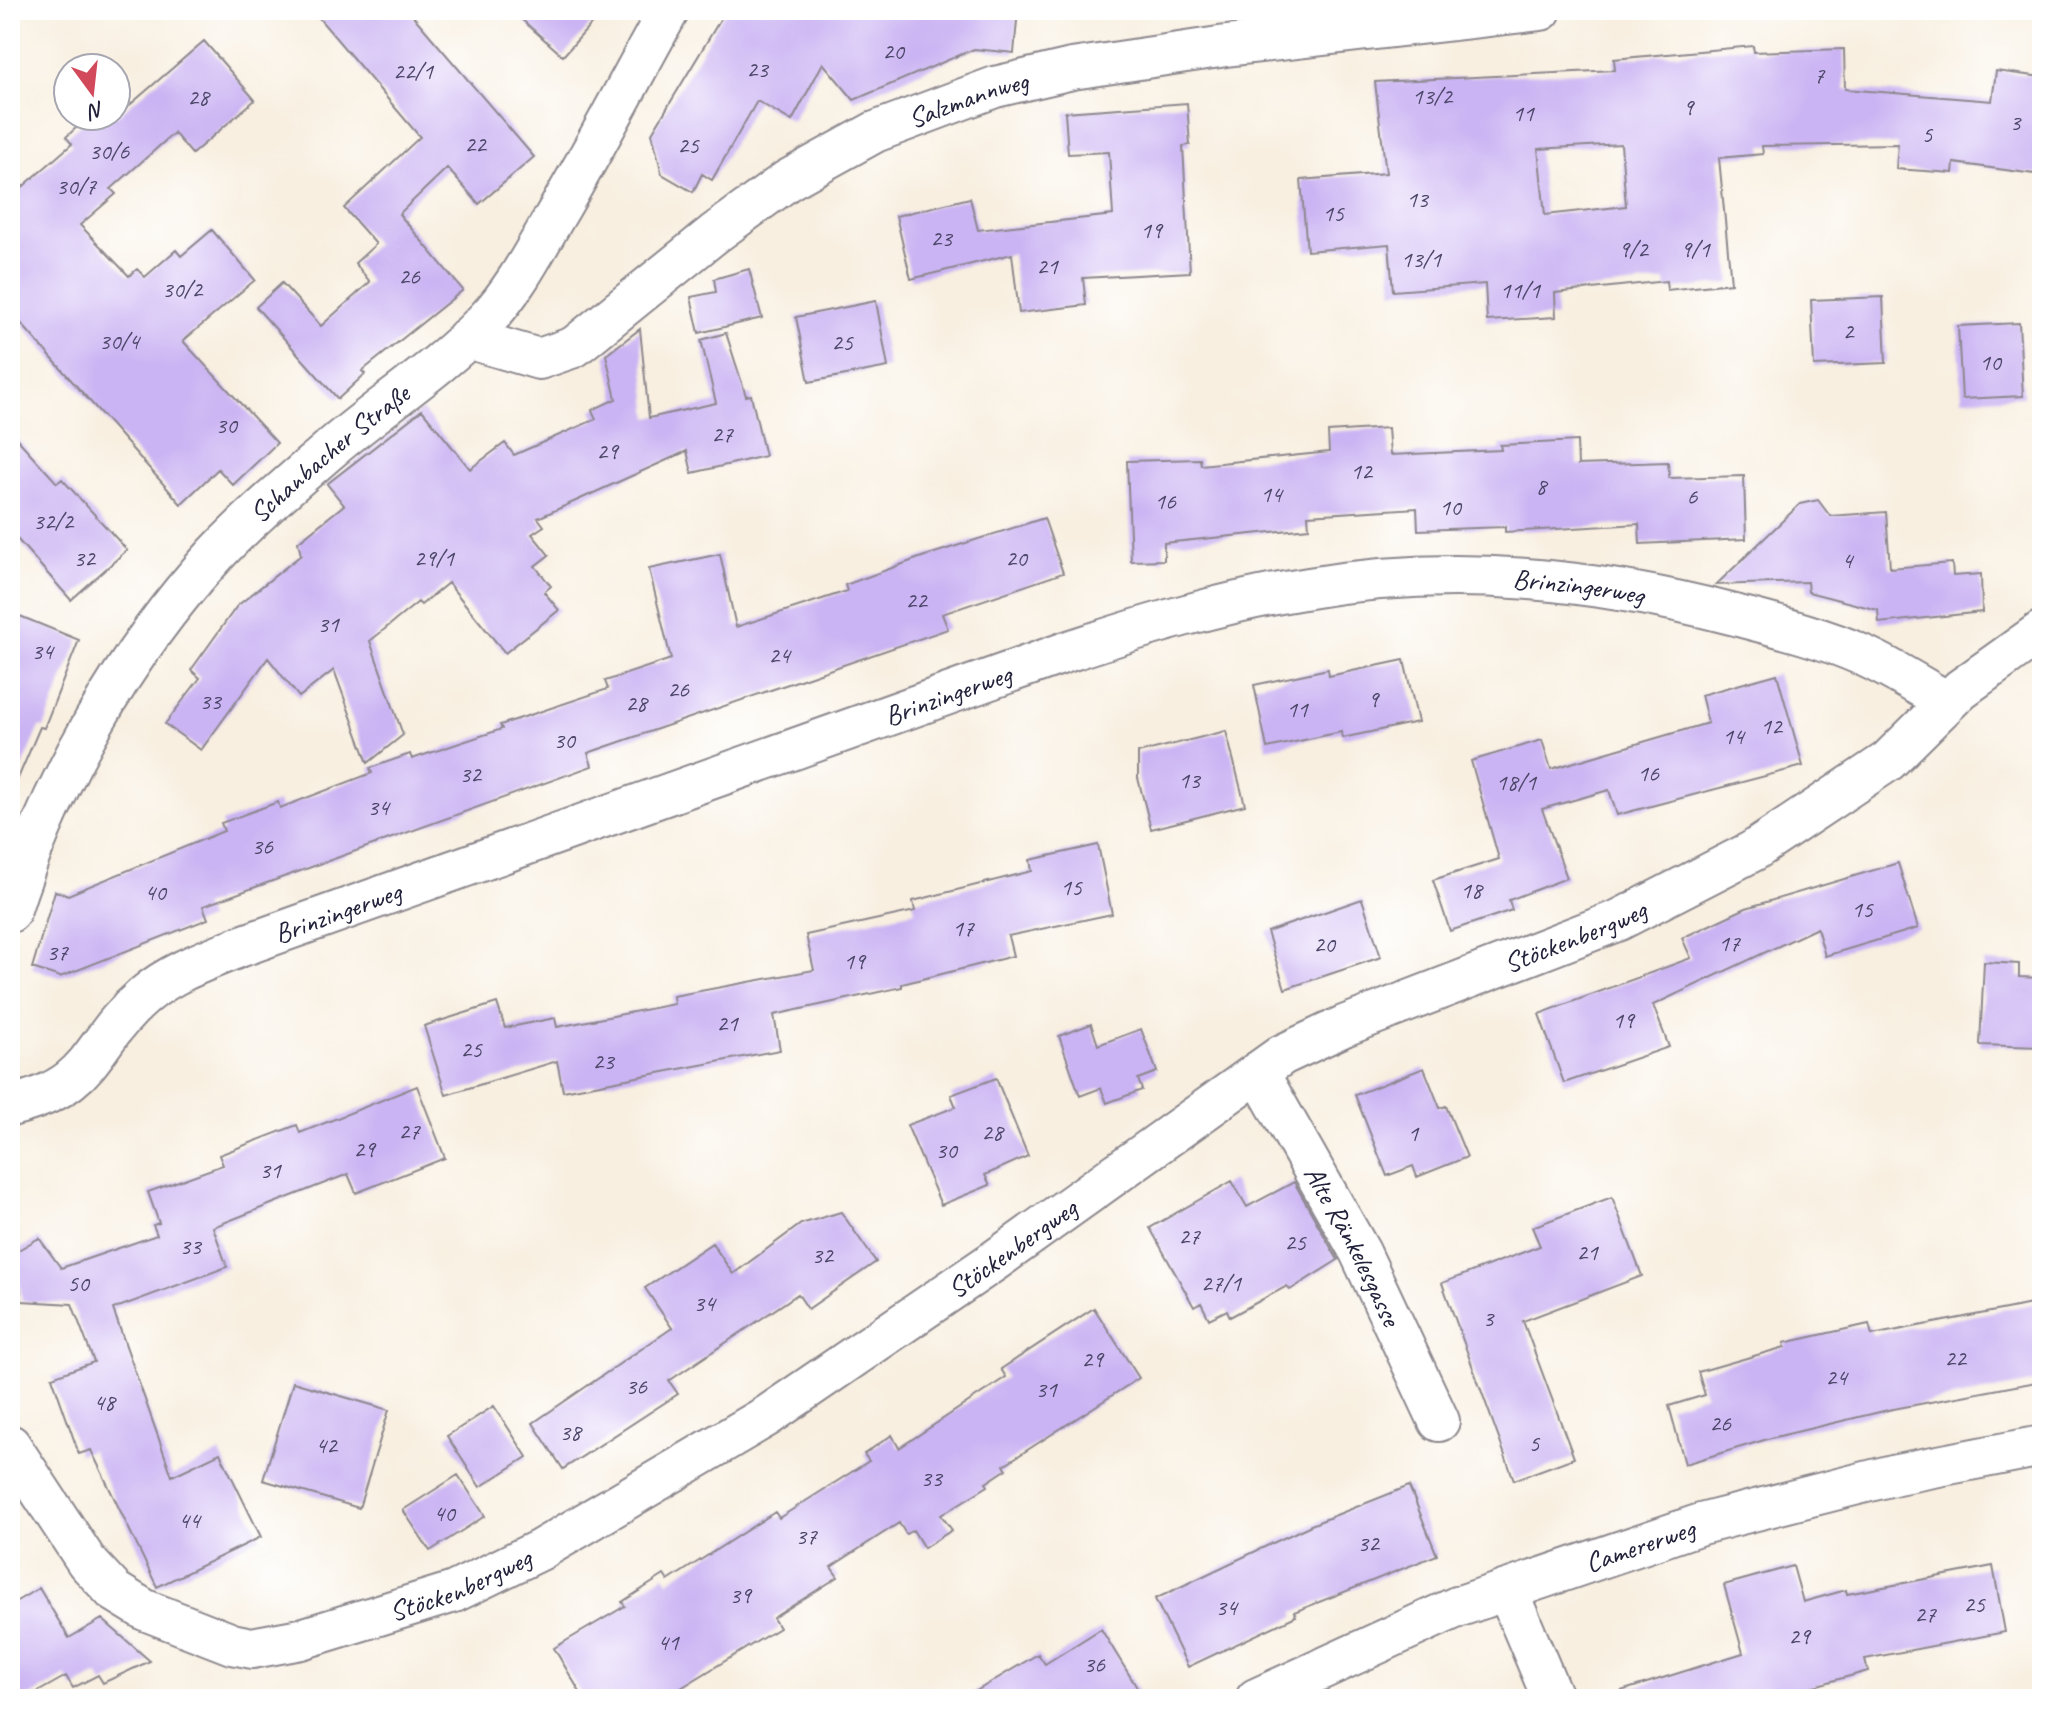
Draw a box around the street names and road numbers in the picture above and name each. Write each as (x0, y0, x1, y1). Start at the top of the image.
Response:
street label: Salzmannweg (903, 62, 1032, 135)
street label: Schanbacher Straße (242, 375, 417, 530)
street label: Brinzingerweg (1512, 560, 1649, 612)
street label: Brinzingerweg (880, 655, 1018, 733)
street label: Brinzingerweg (269, 873, 407, 951)
street label: Stöckenbergweg (1499, 891, 1654, 980)
street label: Alte Ränkelesgasse (1297, 1159, 1410, 1333)
street label: Stöckenbergweg (940, 1189, 1085, 1305)
street label: Camererweg (1580, 1509, 1701, 1580)
street label: Stöckenbergweg (385, 1539, 538, 1628)

